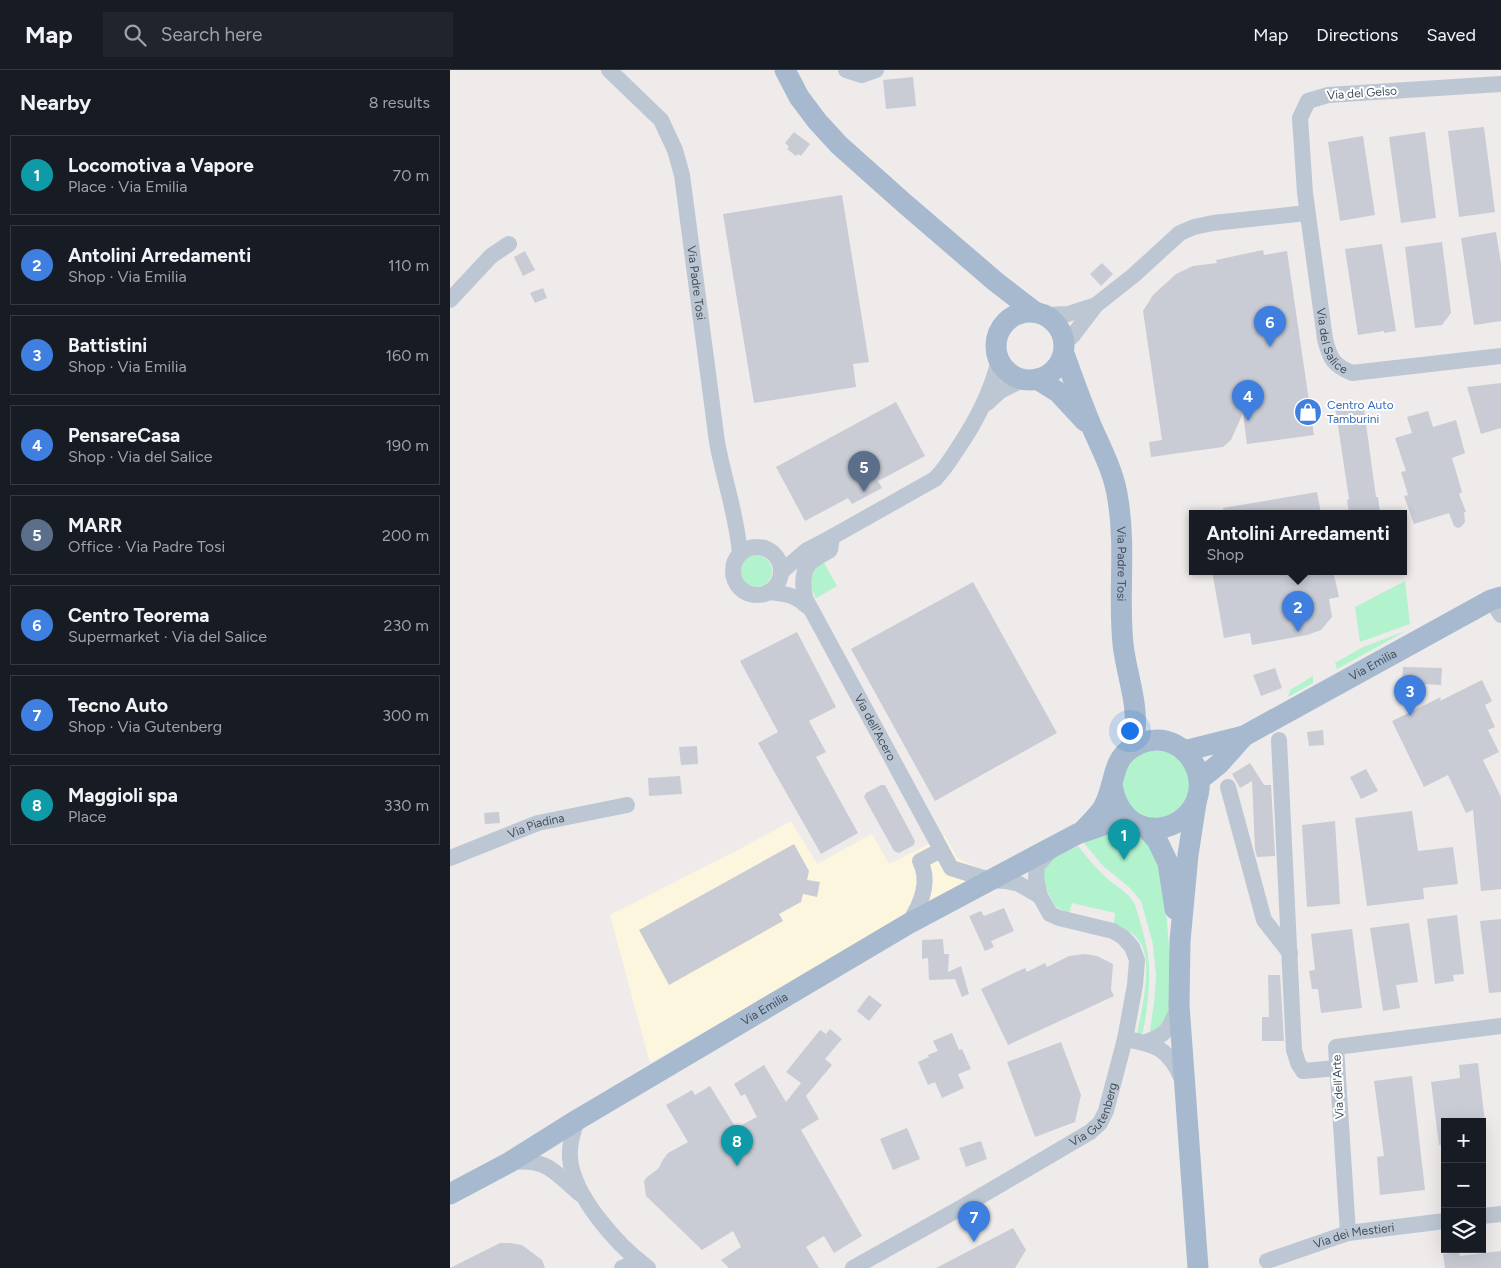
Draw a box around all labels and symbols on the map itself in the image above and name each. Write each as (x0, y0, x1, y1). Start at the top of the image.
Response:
street label: Via del Gelso (1326, 84, 1398, 102)
street label: Via Padre Tosi (684, 245, 708, 321)
pin: 6 (1254, 306, 1286, 347)
street label: Via del Salice (1314, 307, 1350, 377)
pin: 4 (1232, 380, 1264, 421)
shop icon: Centro Auto Tamburini (1293, 397, 1323, 427)
place label: Centro Auto Tamburini (1327, 398, 1394, 426)
pin: 5 (848, 451, 880, 492)
street label: Via Padre Tosi (1114, 526, 1129, 601)
pin: 2 (1282, 591, 1314, 632)
street label: Via Emilia (1347, 646, 1399, 684)
pin: 3 (1394, 675, 1426, 716)
street label: Via dell'Acero (851, 692, 899, 763)
your location (1117, 718, 1143, 744)
street label: Via Piadina (506, 811, 566, 841)
pin: 1 (1108, 819, 1140, 860)
street label: Via Emilia (739, 990, 790, 1028)
street label: Via dell'Arte (1329, 1054, 1347, 1120)
street label: Via Gutenberg (1067, 1081, 1120, 1149)
pin: 8 (721, 1125, 753, 1166)
pin: 7 (958, 1201, 990, 1242)
street label: Via dei Mestieri (1312, 1220, 1395, 1251)

